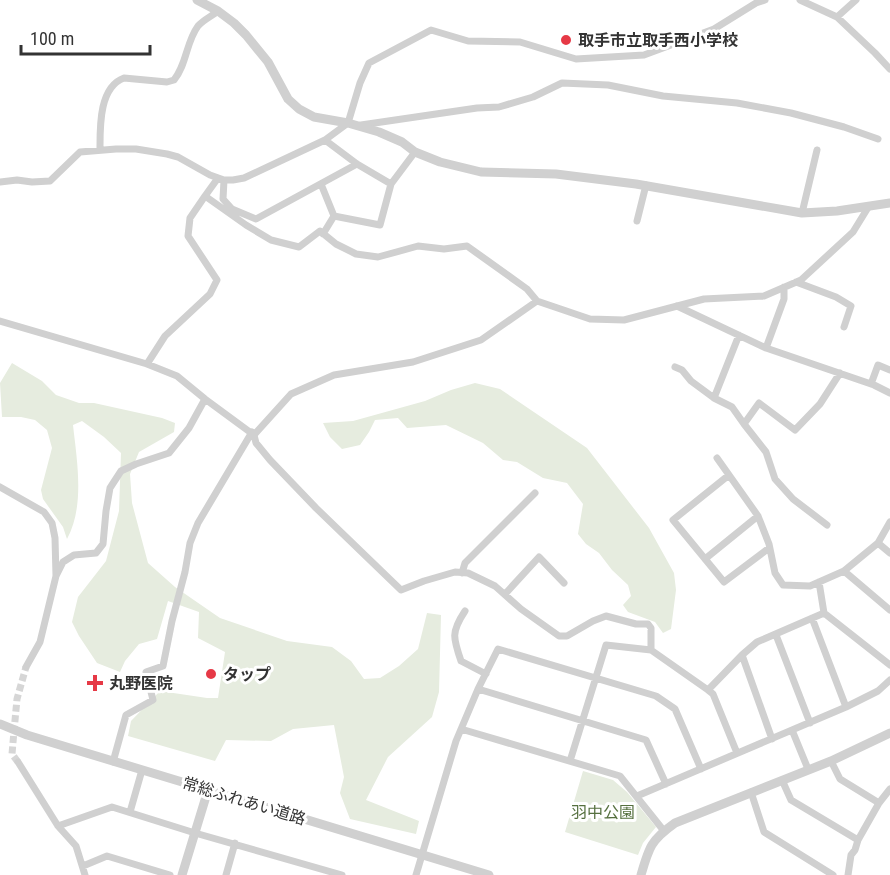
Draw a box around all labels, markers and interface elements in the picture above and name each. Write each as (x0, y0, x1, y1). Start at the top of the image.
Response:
scale bar (21, 18, 150, 56)
text: 100 m (30, 28, 74, 49)
place label: 取手市立取手西小学校 (578, 31, 738, 50)
marker: 取手市立取手西小学校 (559, 33, 573, 47)
place label: タップ (223, 665, 271, 684)
marker: タップ (204, 667, 218, 681)
marker: 丸野医院 (86, 674, 104, 692)
place label: 丸野医院 (109, 674, 173, 693)
street label: 常総ふれあい道路 (180, 773, 308, 829)
park label: 羽中公園 (571, 803, 635, 822)

